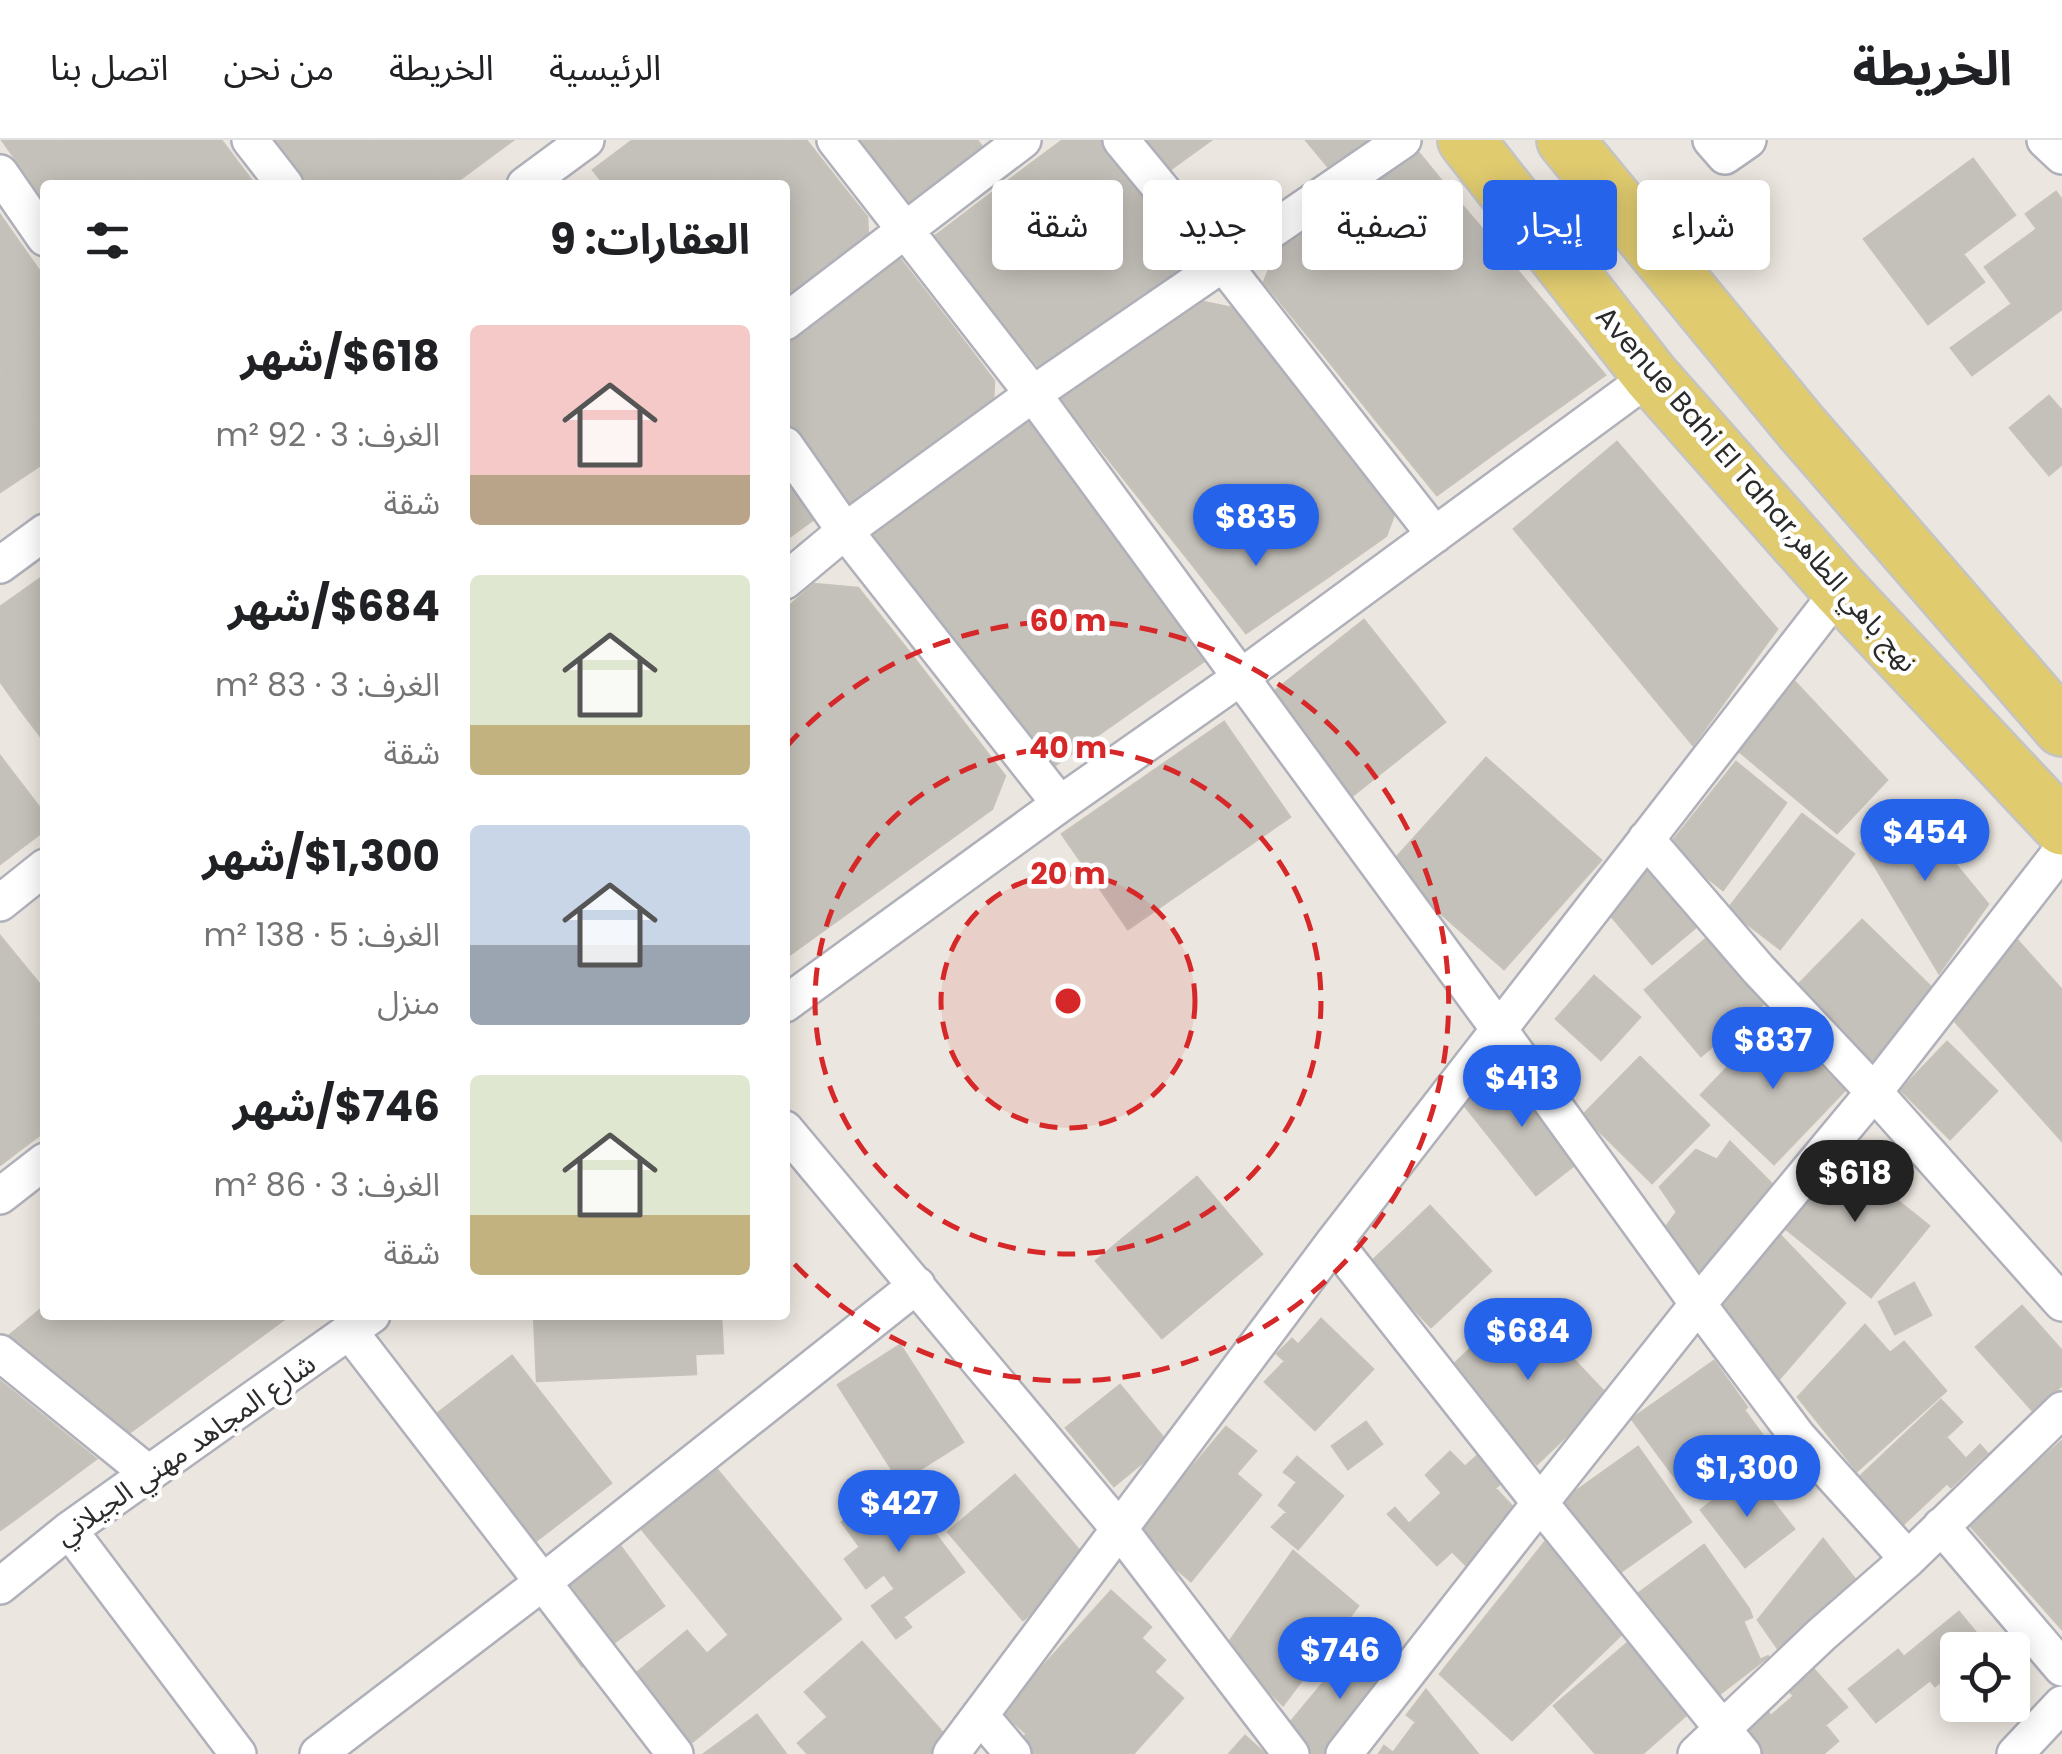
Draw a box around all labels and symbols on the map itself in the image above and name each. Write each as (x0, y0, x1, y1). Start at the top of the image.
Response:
street label: Avenue Bahi El Tahar,نهج باهي الطاهر (1586, 298, 1926, 682)
pin: $835 (1197, 484, 1315, 569)
text: 60 m (1030, 599, 1106, 642)
text: 40 m (1029, 726, 1107, 769)
pin: $454 (1866, 799, 1984, 884)
text: 20 m (1031, 852, 1105, 895)
centre of rings (1050, 983, 1086, 1019)
pin: $837 (1714, 1007, 1832, 1092)
pin: $413 (1463, 1045, 1581, 1130)
pin: $618 (1796, 1140, 1914, 1225)
pin: $684 (1469, 1298, 1587, 1383)
street label: شارع المجاهد مهني الجيلاني (47, 1344, 324, 1556)
pin: $1,300 (1666, 1435, 1828, 1520)
pin: $427 (840, 1470, 958, 1555)
pin: $746 (1281, 1617, 1399, 1702)

